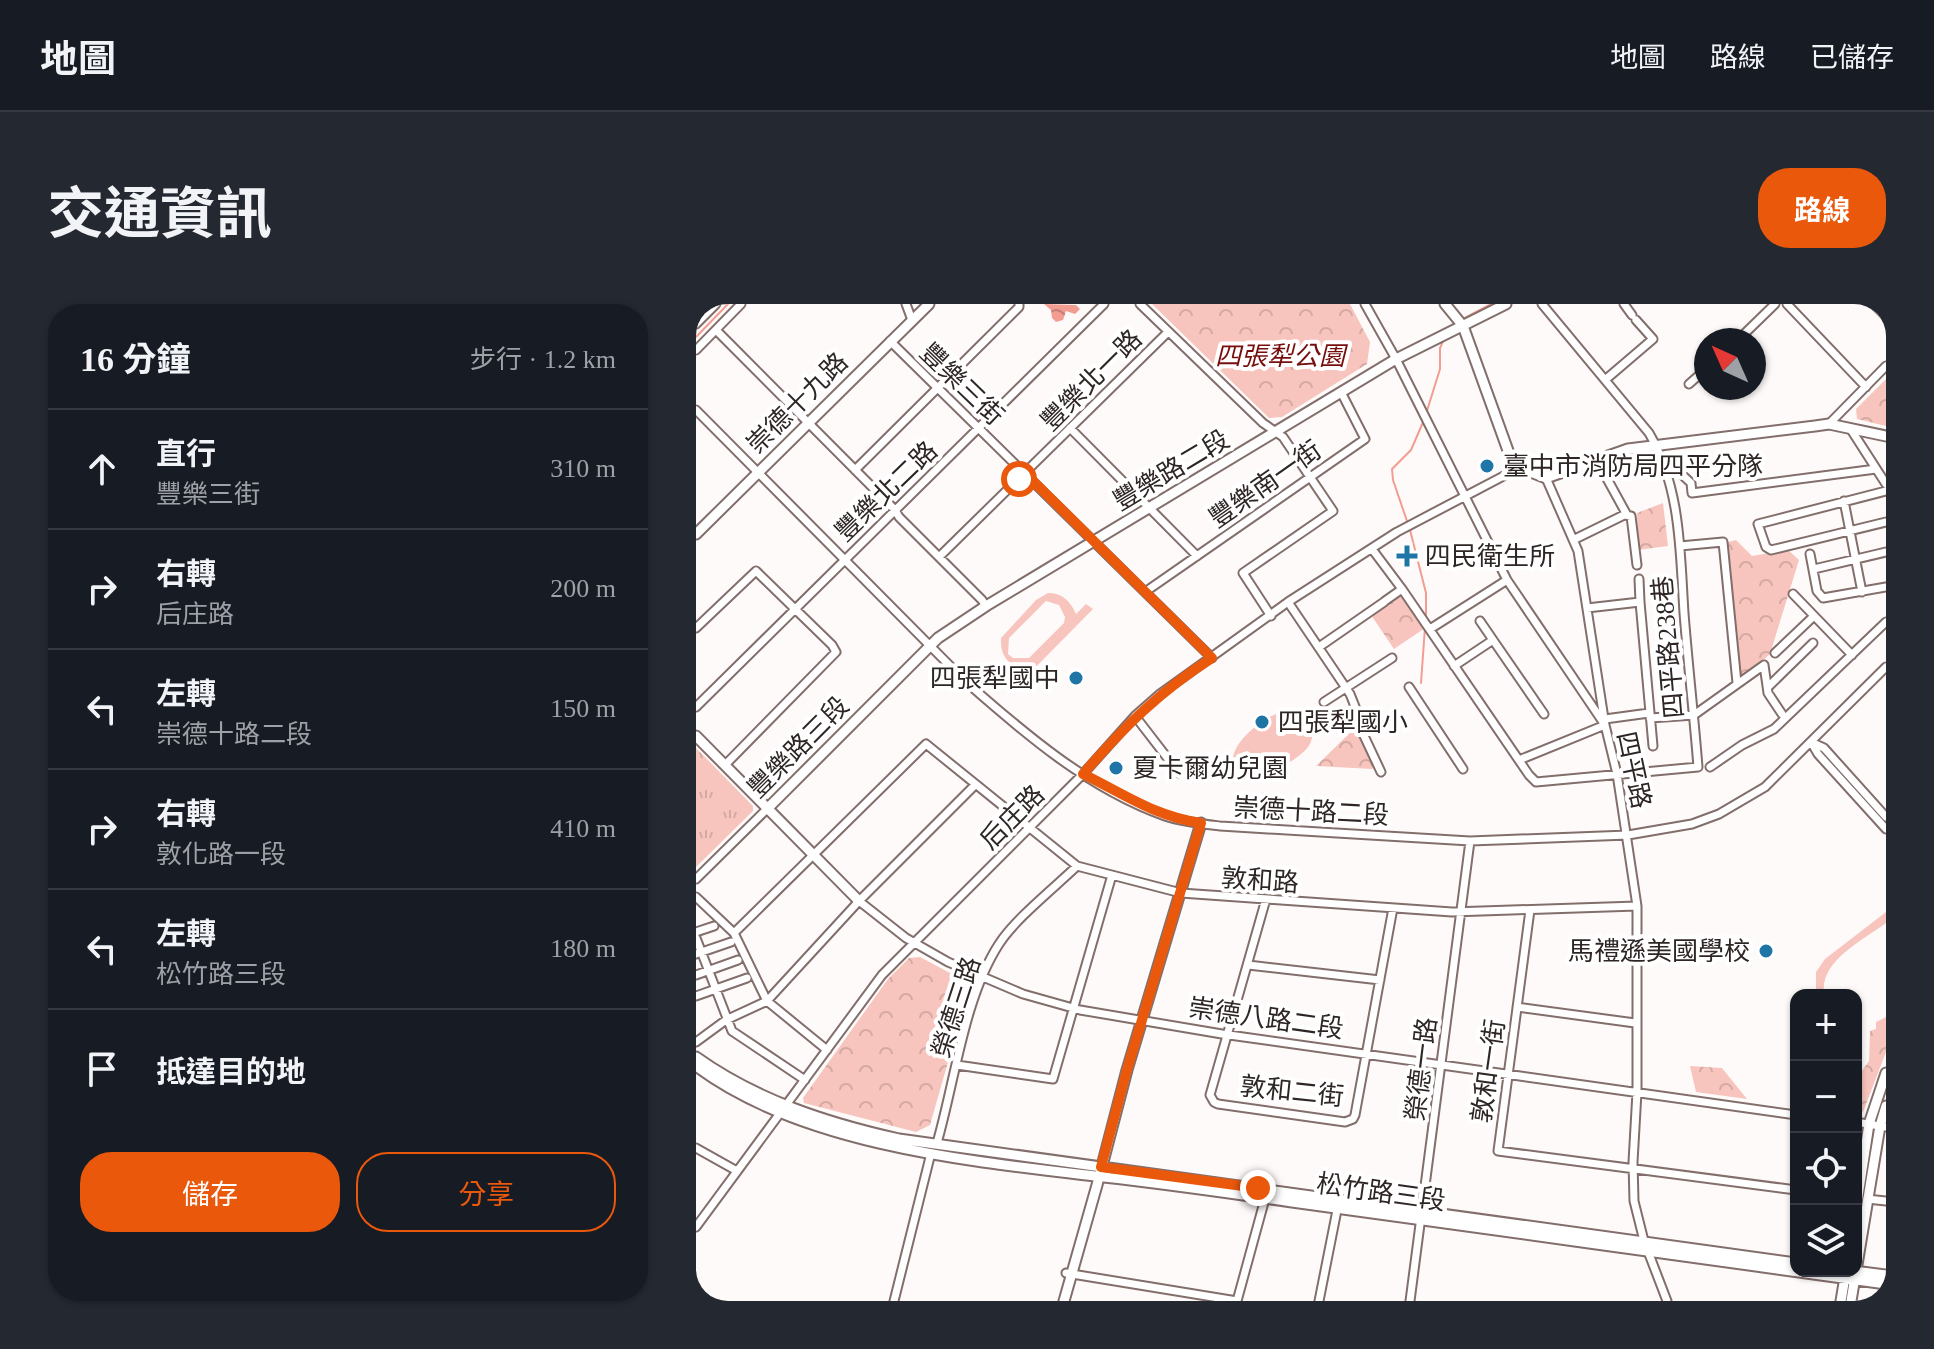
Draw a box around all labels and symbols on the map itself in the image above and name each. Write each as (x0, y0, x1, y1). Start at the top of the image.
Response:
street label: 豐樂北一路 (1035, 324, 1148, 437)
north arrow (1694, 328, 1766, 400)
street label: 豐樂三街 (914, 338, 1009, 431)
park label: 四張犁公園 (1215, 342, 1349, 371)
street label: 崇德十九路 (741, 347, 854, 460)
street label: 豐樂路二段 (1108, 425, 1234, 516)
street label: 豐樂南一街 (1204, 435, 1327, 534)
street label: 豐樂北二路 (830, 436, 943, 547)
place label: 臺中市消防局四平分隊 (1503, 452, 1763, 481)
marker: 臺中市消防局四平分隊 (1478, 457, 1496, 475)
route start (1001, 461, 1037, 497)
place label: 四民衛生所 (1425, 542, 1555, 571)
marker: 四民衛生所 (1396, 545, 1418, 567)
street label: 四平路238巷 (1648, 574, 1689, 719)
place label: 四張犁國中 (930, 664, 1060, 693)
marker: 四張犁國中 (1067, 669, 1085, 687)
street label: 豐樂路三段 (742, 691, 855, 804)
place label: 四張犁國小 (1278, 708, 1408, 737)
marker: 四張犁國小 (1253, 713, 1271, 731)
street label: 四平路 (1611, 729, 1656, 811)
place label: 夏卡爾幼兒園 (1132, 754, 1288, 783)
marker: 夏卡爾幼兒園 (1107, 759, 1125, 777)
street label: 后庄路 (975, 780, 1050, 855)
street label: 崇德十路二段 (1232, 793, 1390, 830)
street label: 敦和路 (1220, 863, 1300, 898)
place label: 馬禮遜美國學校 (1568, 937, 1750, 966)
marker: 馬禮遜美國學校 (1757, 942, 1775, 960)
street label: 榮德三路 (927, 953, 986, 1061)
street label: 崇德八路二段 (1187, 993, 1345, 1044)
street label: 榮德一路 (1401, 1016, 1442, 1122)
street label: 敦和一街 (1467, 1018, 1510, 1125)
street label: 敦和二街 (1239, 1072, 1345, 1111)
street label: 松竹路三段 (1315, 1169, 1447, 1216)
route end (1240, 1170, 1276, 1206)

